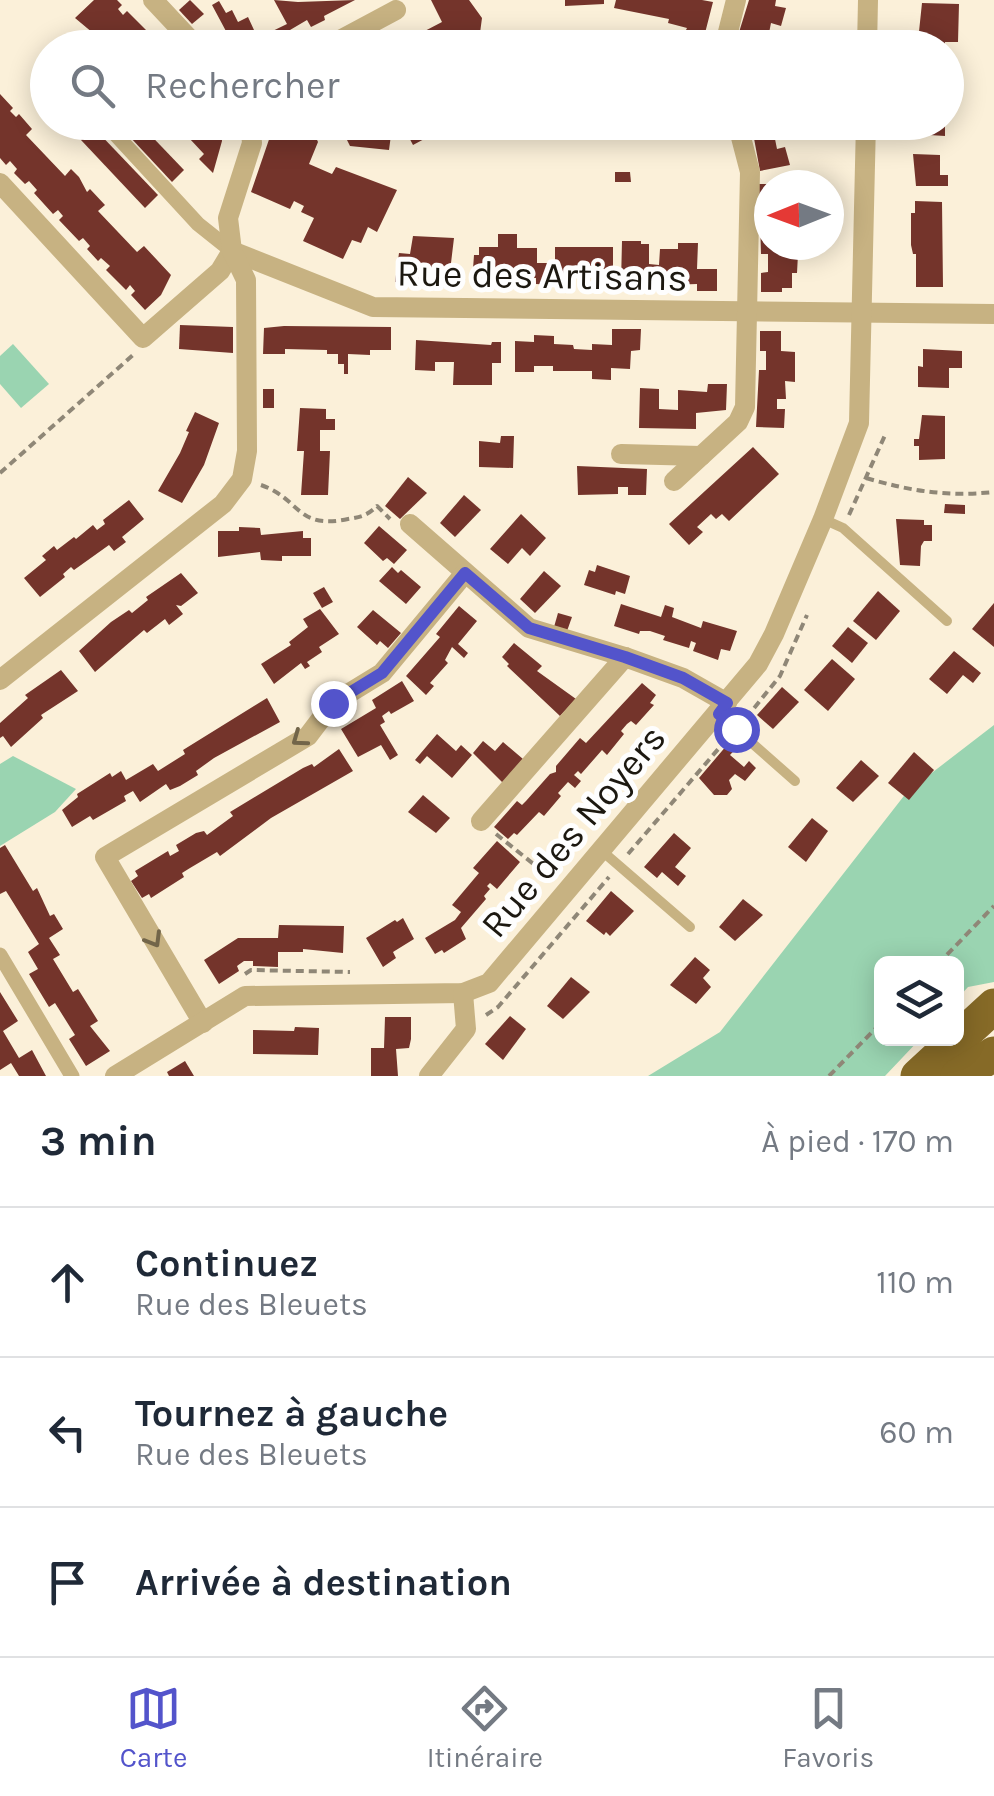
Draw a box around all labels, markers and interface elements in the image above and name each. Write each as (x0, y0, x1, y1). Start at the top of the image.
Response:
search box (30, 30, 964, 140)
icon: search (65, 58, 120, 113)
text: Rechercher (145, 63, 339, 108)
north arrow (754, 170, 844, 260)
street label: Rue des Artisans (396, 250, 688, 301)
route end (311, 681, 357, 727)
route start (714, 707, 760, 753)
street label: Rue des Noyers (471, 716, 675, 947)
one-way arrow (292, 727, 310, 745)
one-way arrow (142, 929, 161, 947)
map controls (874, 956, 964, 1046)
button: layers (874, 956, 964, 1046)
text: 3 min (40, 1116, 157, 1166)
text: À pied · 170 m (761, 1123, 954, 1160)
text: Continuez (135, 1241, 318, 1286)
icon: ahead (40, 1255, 95, 1310)
text: 110 m (876, 1264, 954, 1301)
text: Rue des Bleuets (135, 1286, 368, 1323)
text: Tournez à gauche (135, 1391, 448, 1436)
icon: left (40, 1405, 95, 1460)
text: 60 m (879, 1414, 954, 1451)
text: Rue des Bleuets (135, 1436, 368, 1473)
icon: arrive (40, 1555, 95, 1610)
text: Arrivée à destination (135, 1560, 512, 1605)
tab: Carte (120, 1681, 187, 1774)
tab: Itinéraire (427, 1681, 543, 1774)
tab: Favoris (782, 1681, 874, 1774)

